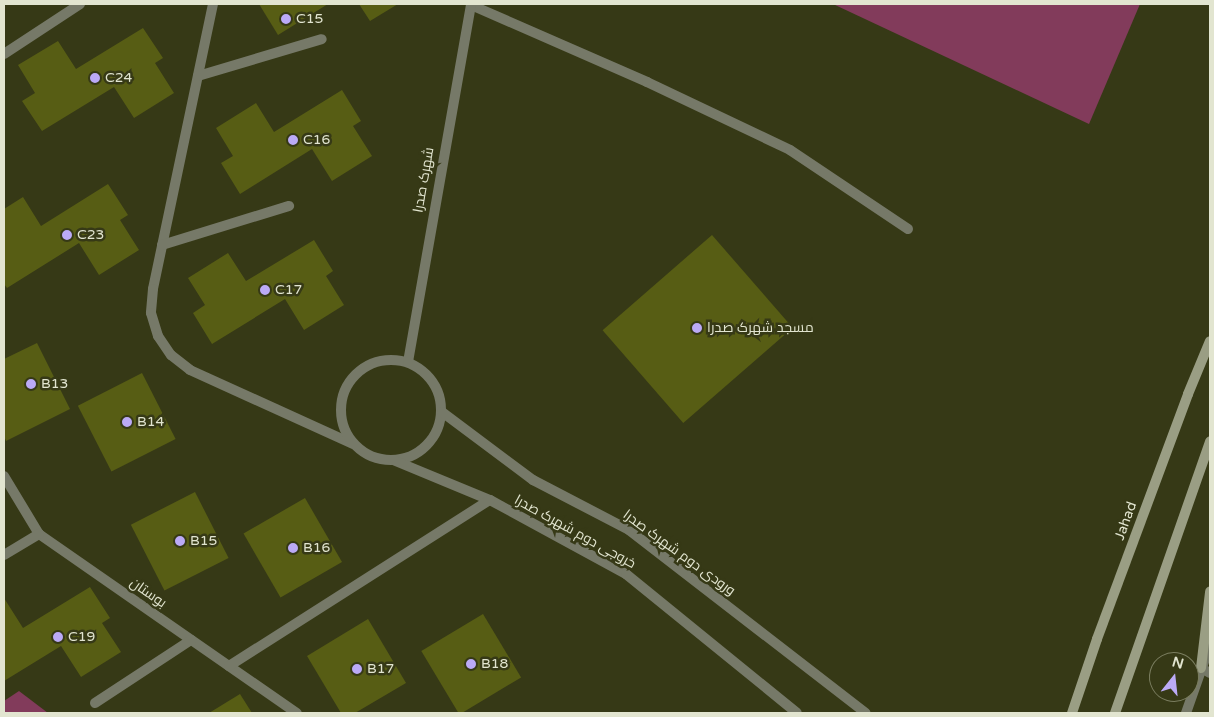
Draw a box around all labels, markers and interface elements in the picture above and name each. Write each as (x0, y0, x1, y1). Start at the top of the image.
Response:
place label: C15 (296, 11, 323, 27)
marker: C15 (280, 13, 292, 25)
place label: C24 (105, 70, 132, 86)
marker: C24 (89, 72, 101, 84)
place label: C16 (303, 132, 330, 148)
marker: C16 (287, 134, 299, 146)
street label: شهرک صدرا (410, 146, 438, 214)
place label: C23 (77, 227, 104, 243)
marker: C23 (61, 229, 73, 241)
place label: C17 (275, 282, 302, 298)
marker: C17 (259, 284, 271, 296)
place label: مسجد شهرک صدرا (707, 320, 814, 336)
marker: مسجد شهرک صدرا (691, 322, 703, 334)
place label: B13 (41, 376, 68, 392)
marker: B13 (25, 378, 37, 390)
place label: B14 (137, 414, 164, 430)
marker: B14 (121, 416, 133, 428)
street label: خروجی دوم شهرک صدرا (511, 492, 639, 572)
street label: Jahad (1111, 500, 1141, 542)
street label: ورودی دوم شهرک صدرا (620, 507, 738, 599)
place label: B15 (190, 533, 217, 549)
marker: B15 (174, 535, 186, 547)
place label: B16 (303, 540, 330, 556)
marker: B16 (287, 542, 299, 554)
street label: بوستان (126, 574, 170, 612)
place label: C19 (68, 629, 95, 645)
marker: C19 (52, 631, 64, 643)
north arrow (1149, 652, 1199, 702)
text: N (1170, 653, 1186, 673)
place label: B18 (481, 656, 508, 672)
marker: B18 (465, 658, 477, 670)
place label: B17 (367, 661, 394, 677)
marker: B17 (351, 663, 363, 675)

